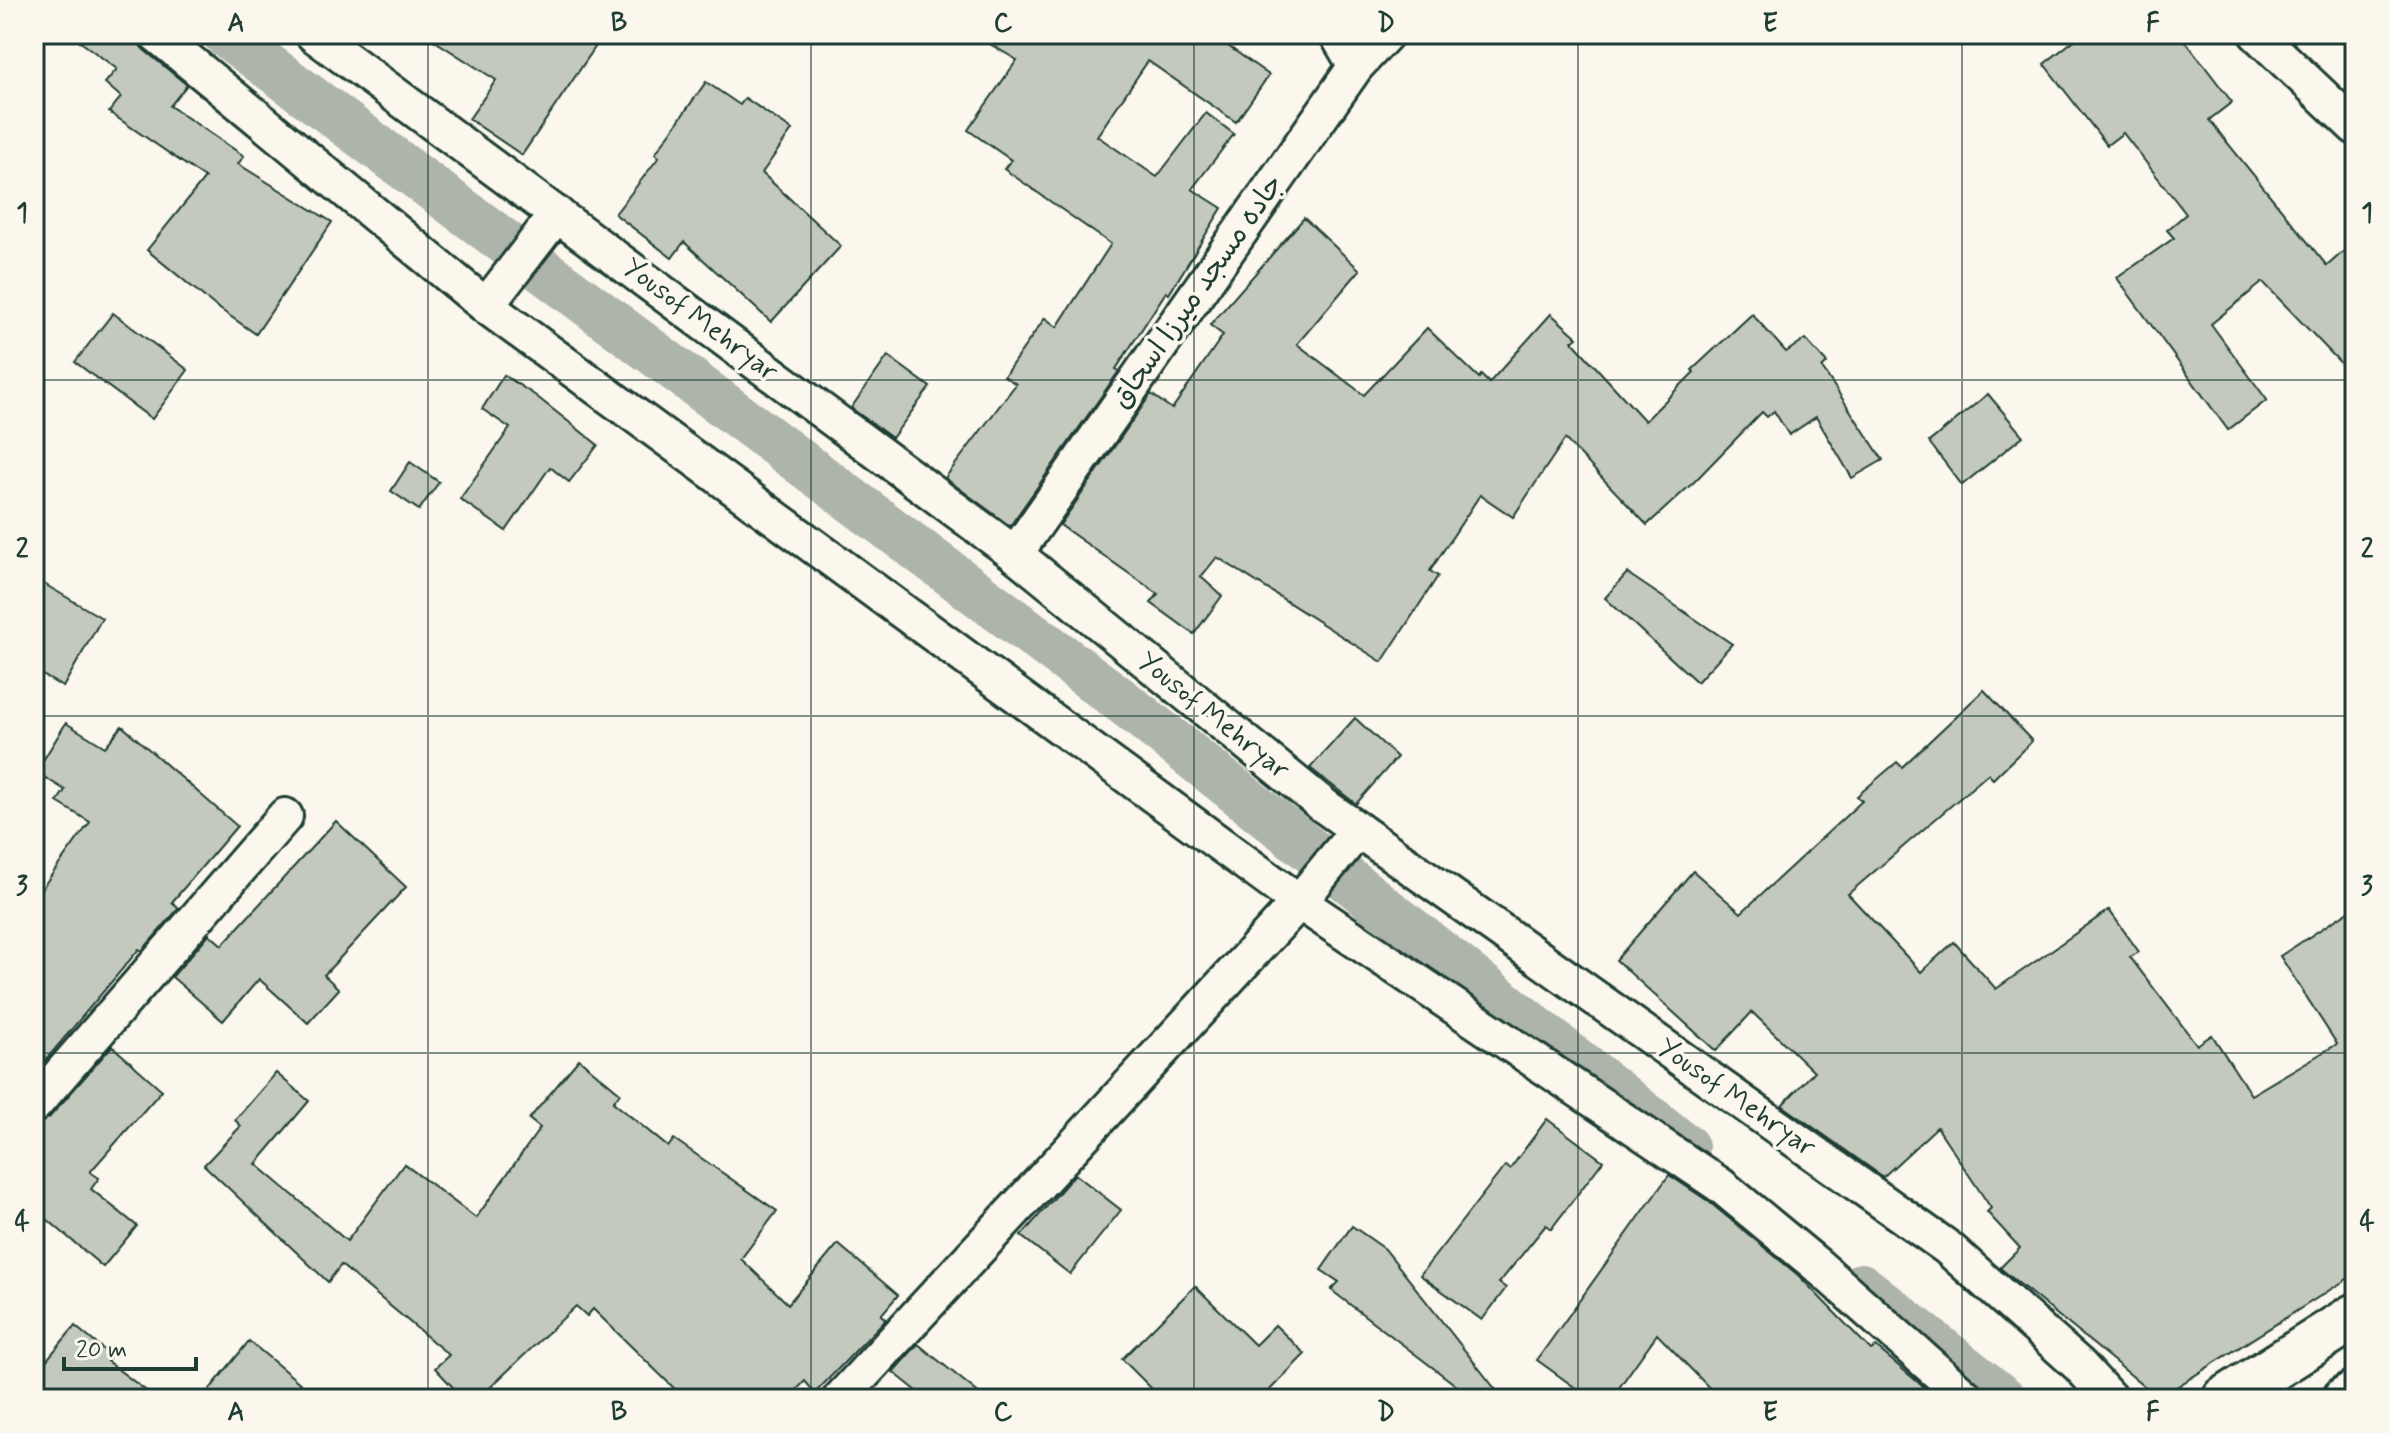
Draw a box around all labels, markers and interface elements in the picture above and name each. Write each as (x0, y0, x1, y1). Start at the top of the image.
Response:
text: A (227, 7, 245, 41)
text: B (611, 7, 627, 41)
text: C (994, 7, 1013, 41)
text: D (1377, 7, 1395, 41)
text: E (1762, 7, 1778, 41)
text: F (2146, 7, 2160, 41)
street label: جاده مسجد ميرزا اسحاق (1103, 168, 1293, 416)
text: 1 (16, 197, 28, 231)
text: 1 (2361, 197, 2373, 231)
street label: Yousof Mehryar (615, 250, 785, 391)
text: 2 (16, 533, 29, 567)
text: 2 (2361, 533, 2374, 567)
street label: Yousof Mehryar (1129, 643, 1297, 789)
text: 3 (16, 870, 28, 904)
text: 3 (2361, 870, 2373, 904)
street label: Yousof Mehryar (1650, 1030, 1823, 1166)
text: 4 (14, 1206, 30, 1240)
text: 4 (2359, 1206, 2375, 1240)
scale bar (64, 1321, 196, 1371)
text: 20 m (76, 1335, 127, 1366)
text: A (227, 1396, 245, 1430)
text: B (611, 1396, 627, 1430)
text: C (994, 1396, 1013, 1430)
text: D (1377, 1396, 1395, 1430)
text: E (1762, 1396, 1778, 1430)
text: F (2146, 1396, 2160, 1430)

